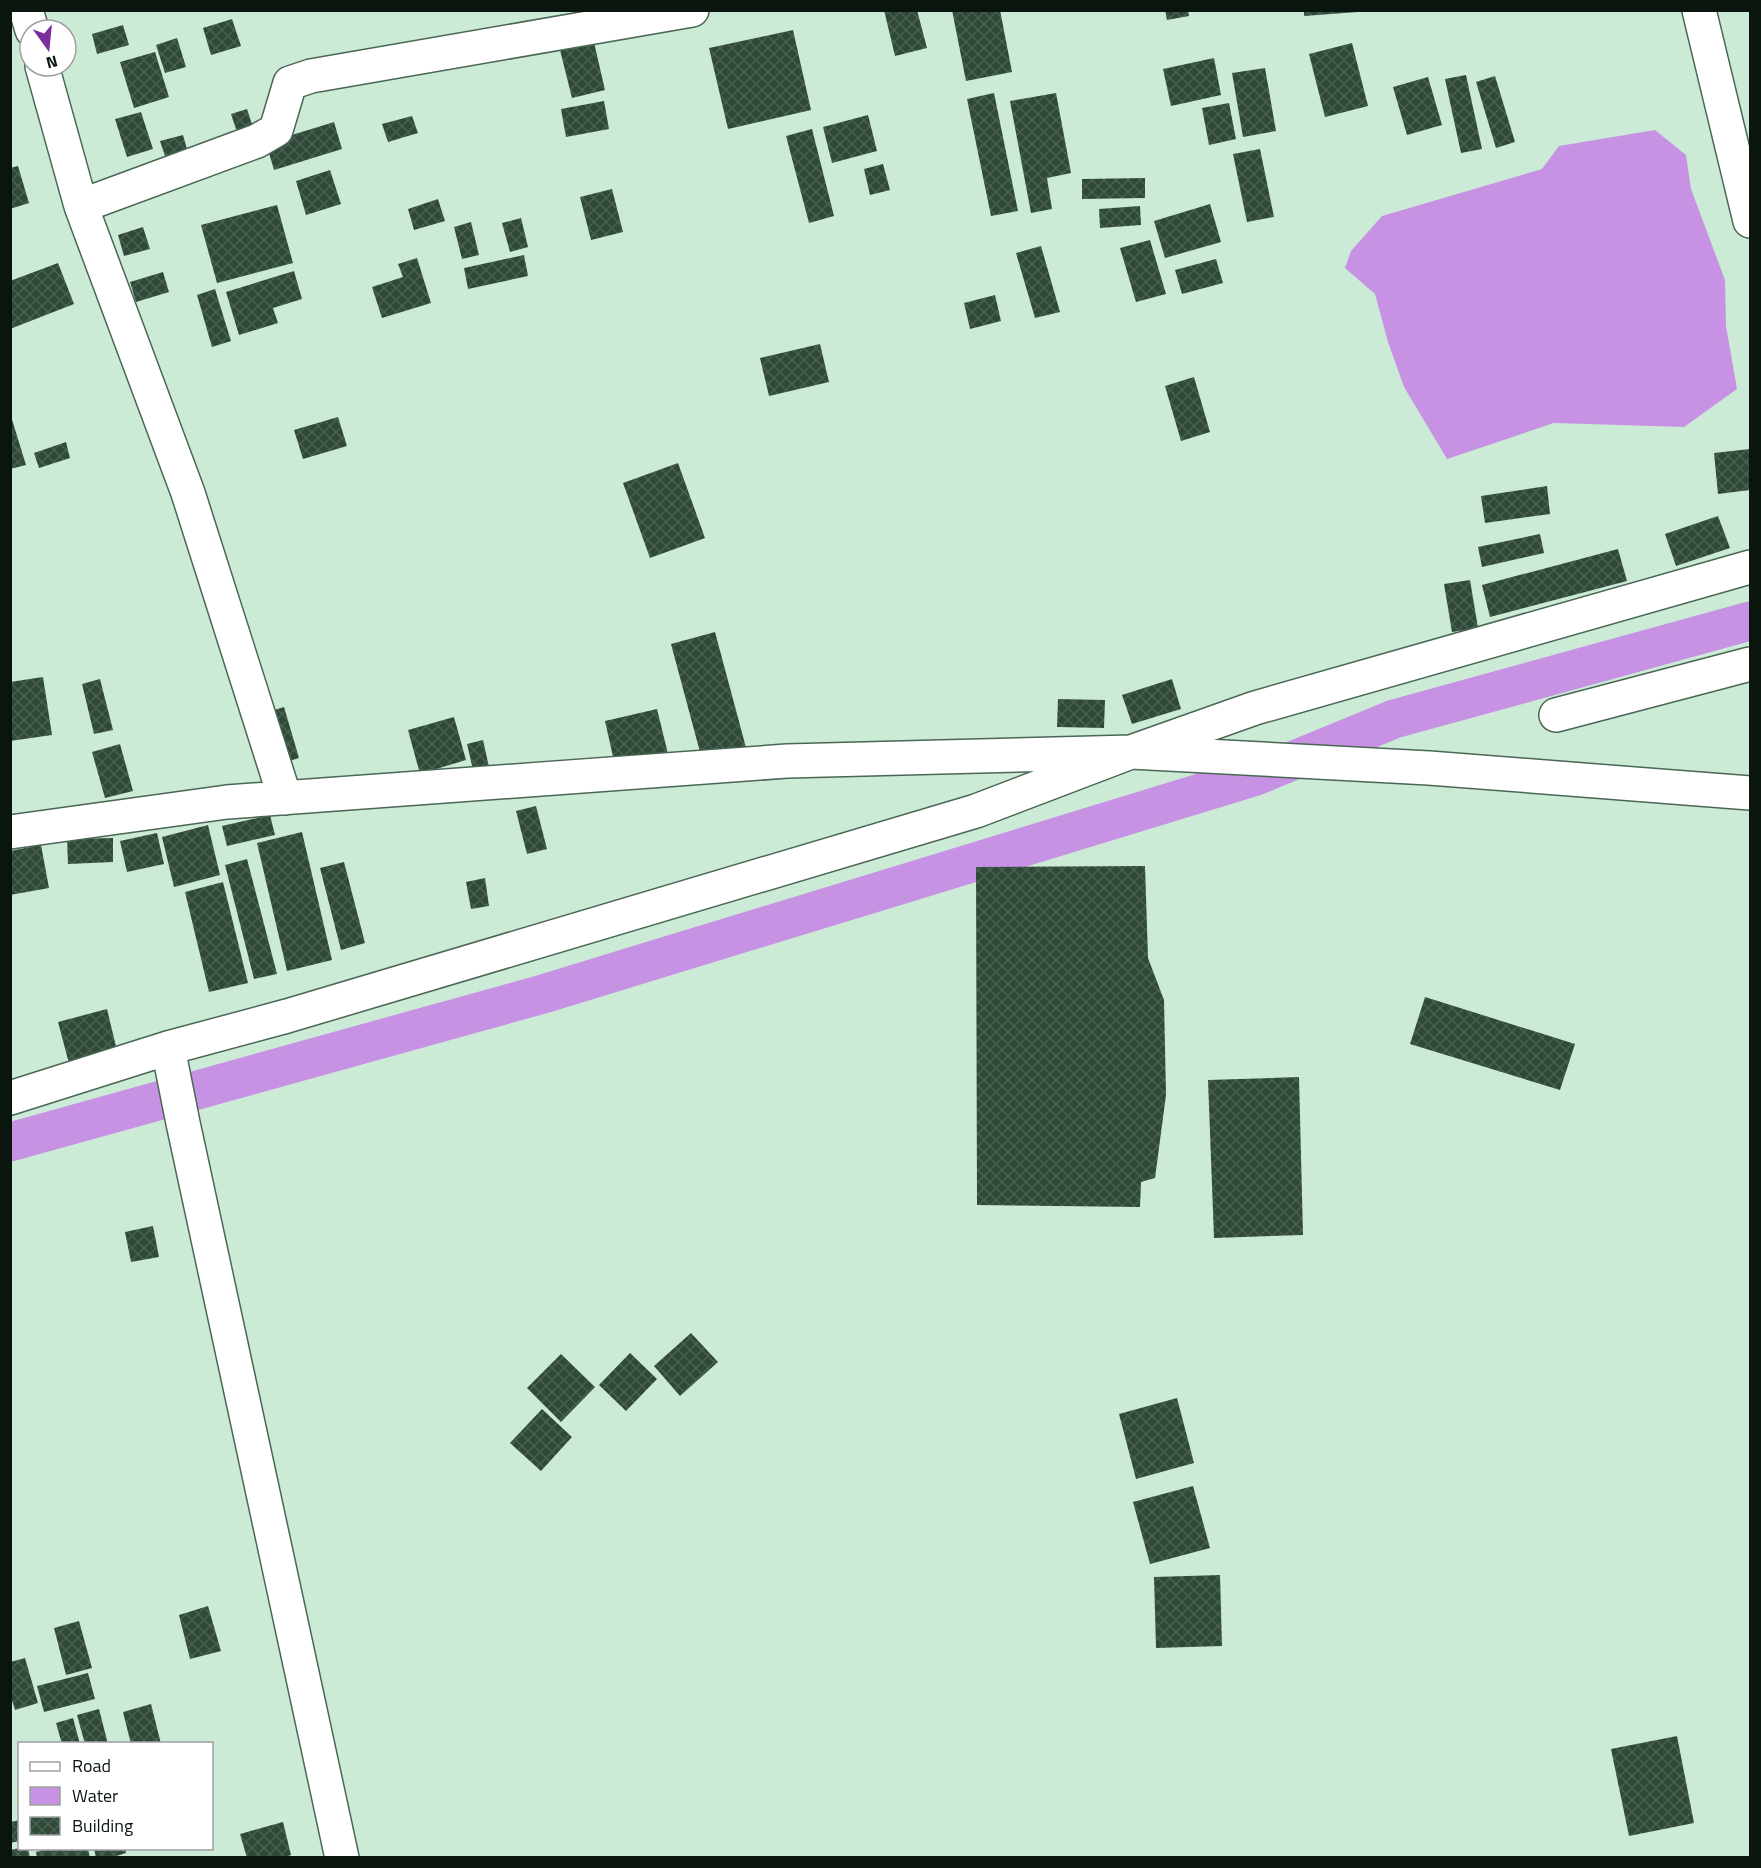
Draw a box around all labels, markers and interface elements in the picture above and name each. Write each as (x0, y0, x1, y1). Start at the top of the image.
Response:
north arrow (18, 18, 78, 78)
text: N (43, 49, 60, 76)
legend (18, 1742, 213, 1850)
text: Road (72, 1752, 111, 1779)
text: Water (72, 1782, 118, 1809)
text: Building (72, 1812, 133, 1839)

